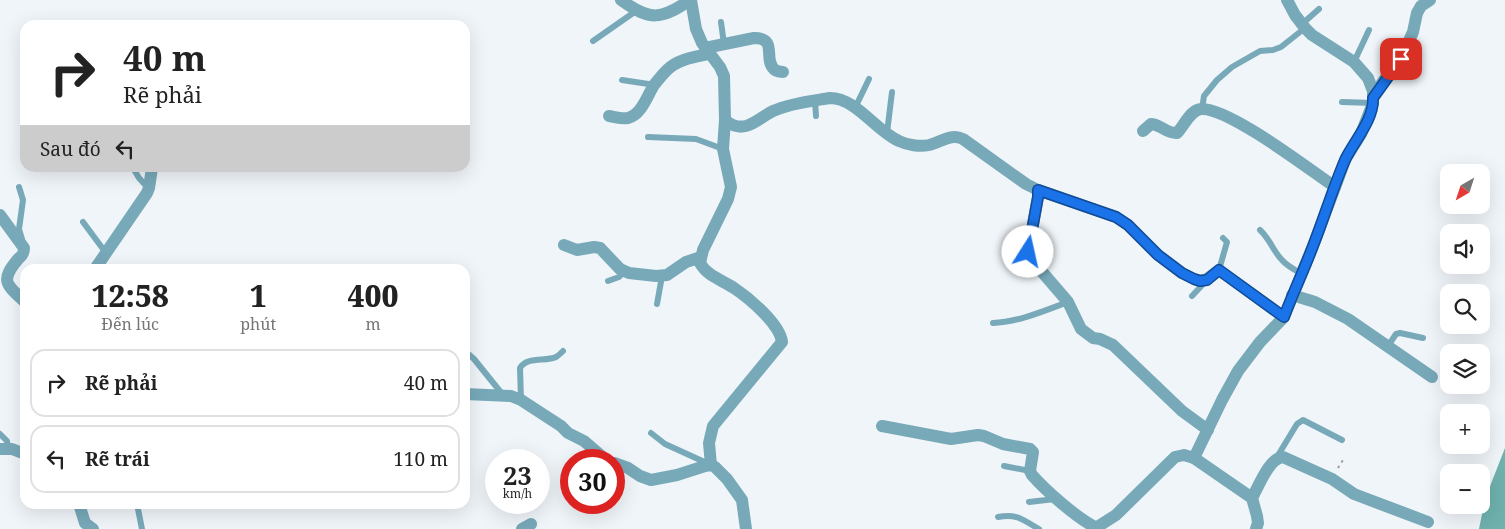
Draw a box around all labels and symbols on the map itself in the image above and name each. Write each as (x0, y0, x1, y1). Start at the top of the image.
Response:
pin (1380, 38, 1422, 80)
north arrow (1440, 164, 1490, 214)
position arrow (1001, 225, 1053, 277)
speed limit sign: 30 (560, 449, 625, 514)

